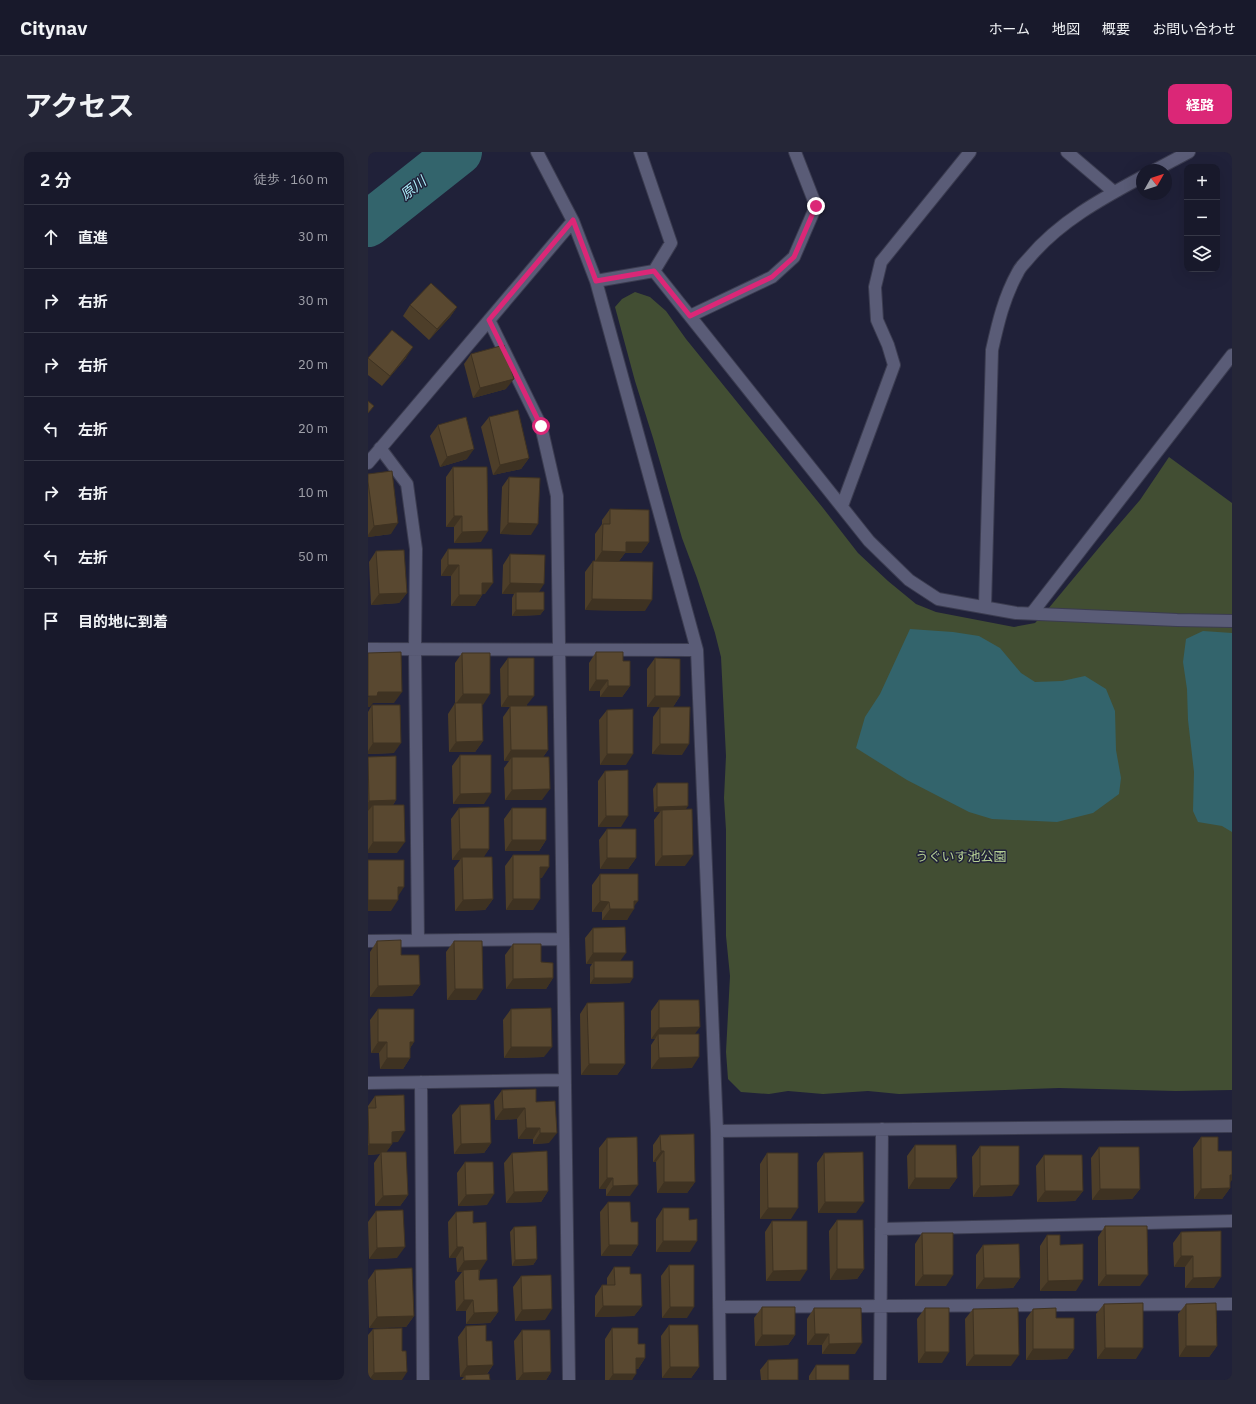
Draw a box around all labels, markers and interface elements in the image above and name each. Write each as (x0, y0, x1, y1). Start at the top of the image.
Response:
text: Citynav (20, 16, 87, 40)
text: ホーム (988, 20, 1030, 38)
text: 地図 (1052, 20, 1080, 38)
text: 概要 (1102, 20, 1130, 38)
text: お問い合わせ (1152, 20, 1236, 38)
button: 経路 (1168, 84, 1232, 124)
text: アクセス (24, 87, 135, 124)
north arrow (1136, 164, 1172, 200)
map controls (1184, 164, 1220, 272)
button: + (1184, 164, 1220, 200)
text: 2 分 (40, 169, 71, 191)
text: 徒歩 · 160 m (254, 171, 328, 188)
water label: 原川 (396, 171, 431, 204)
route end (807, 197, 825, 215)
button: − (1184, 200, 1220, 236)
icon: ahead (40, 226, 62, 248)
text: 直進 (78, 228, 108, 247)
text: 30 m (298, 228, 328, 245)
button: layers (1184, 236, 1220, 272)
icon: right (40, 290, 62, 312)
text: 右折 (78, 292, 108, 311)
text: 30 m (298, 292, 328, 309)
icon: right (40, 354, 62, 376)
text: 右折 (78, 356, 108, 375)
text: 20 m (298, 356, 328, 373)
route start (532, 417, 550, 435)
icon: left (40, 418, 62, 440)
text: 左折 (78, 420, 108, 439)
text: 20 m (298, 420, 328, 437)
icon: right (40, 482, 62, 504)
text: 右折 (78, 484, 108, 503)
text: 10 m (298, 484, 328, 501)
icon: left (40, 546, 62, 568)
text: 左折 (78, 548, 108, 567)
text: 50 m (298, 548, 328, 565)
icon: arrive (40, 610, 62, 632)
text: 目的地に到着 (78, 612, 168, 631)
park label: うぐいす池公園 (915, 848, 1007, 865)

